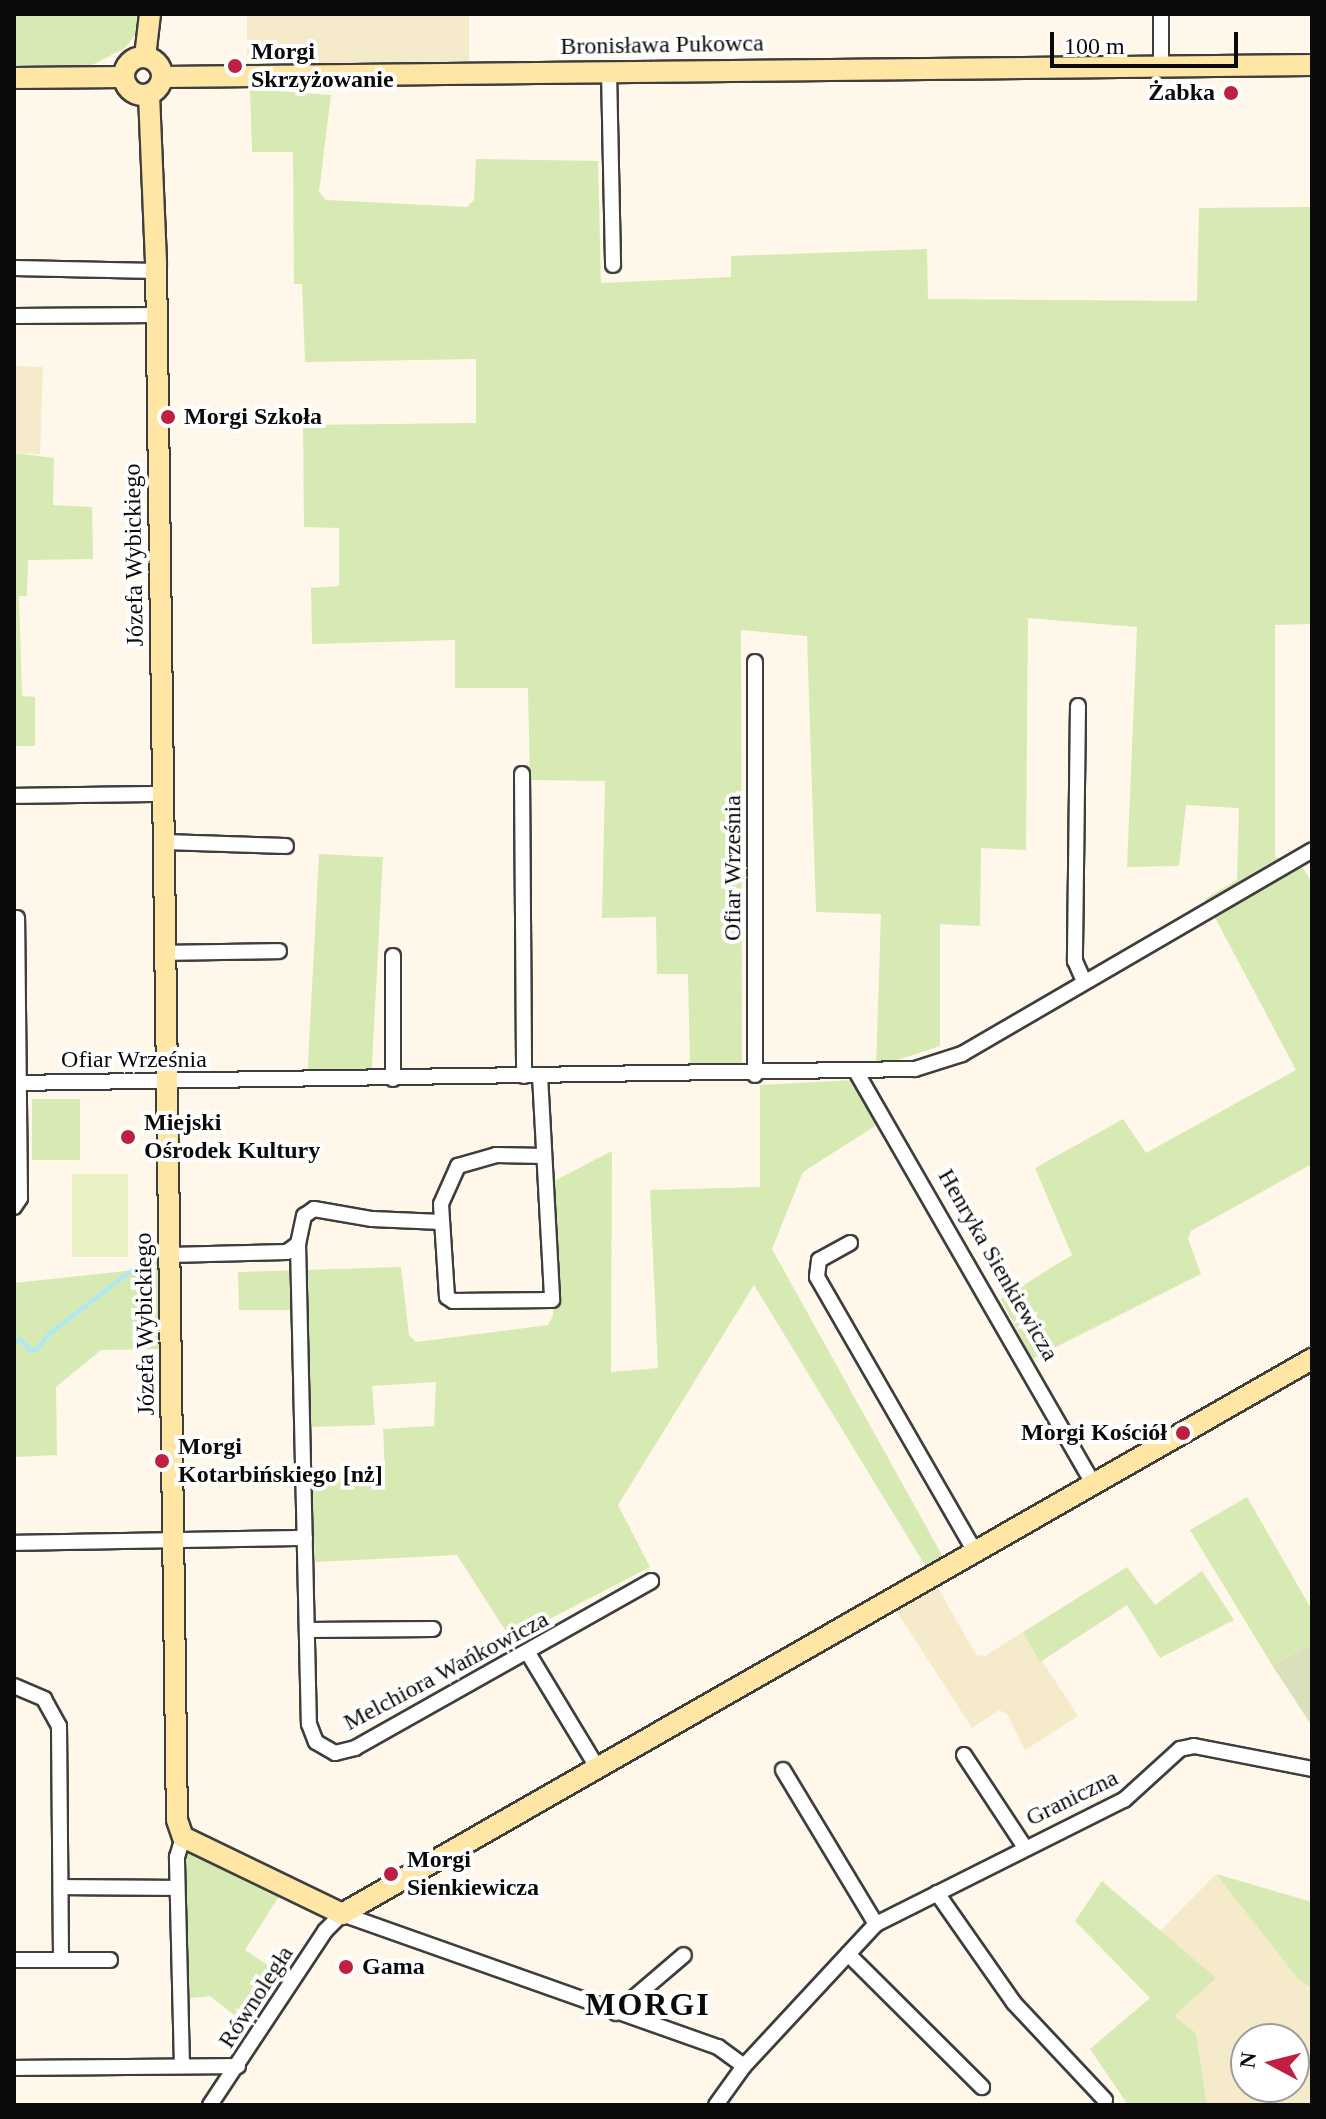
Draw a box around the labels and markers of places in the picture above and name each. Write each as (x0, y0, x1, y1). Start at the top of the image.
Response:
place label: Morgi Skrzyżowanie (251, 38, 394, 94)
marker: Morgi Skrzyżowanie (226, 57, 244, 75)
place label: Żabka (1148, 79, 1215, 107)
marker: Żabka (1222, 84, 1240, 102)
place label: Morgi Szkoła (184, 403, 322, 431)
marker: Morgi Szkoła (159, 408, 177, 426)
place label: Miejski Ośrodek Kultury (144, 1109, 320, 1165)
marker: Miejski Ośrodek Kultury (119, 1128, 137, 1146)
place label: Morgi Kościół (1021, 1419, 1167, 1447)
marker: Morgi Kościół (1174, 1424, 1192, 1442)
place label: Morgi Kotarbińskiego [nż] (178, 1433, 383, 1489)
marker: Morgi Kotarbińskiego [nż] (153, 1452, 171, 1470)
place label: Morgi Sienkiewicza (407, 1846, 539, 1902)
marker: Morgi Sienkiewicza (382, 1865, 400, 1883)
place label: Gama (362, 1953, 425, 1981)
marker: Gama (337, 1958, 355, 1976)

